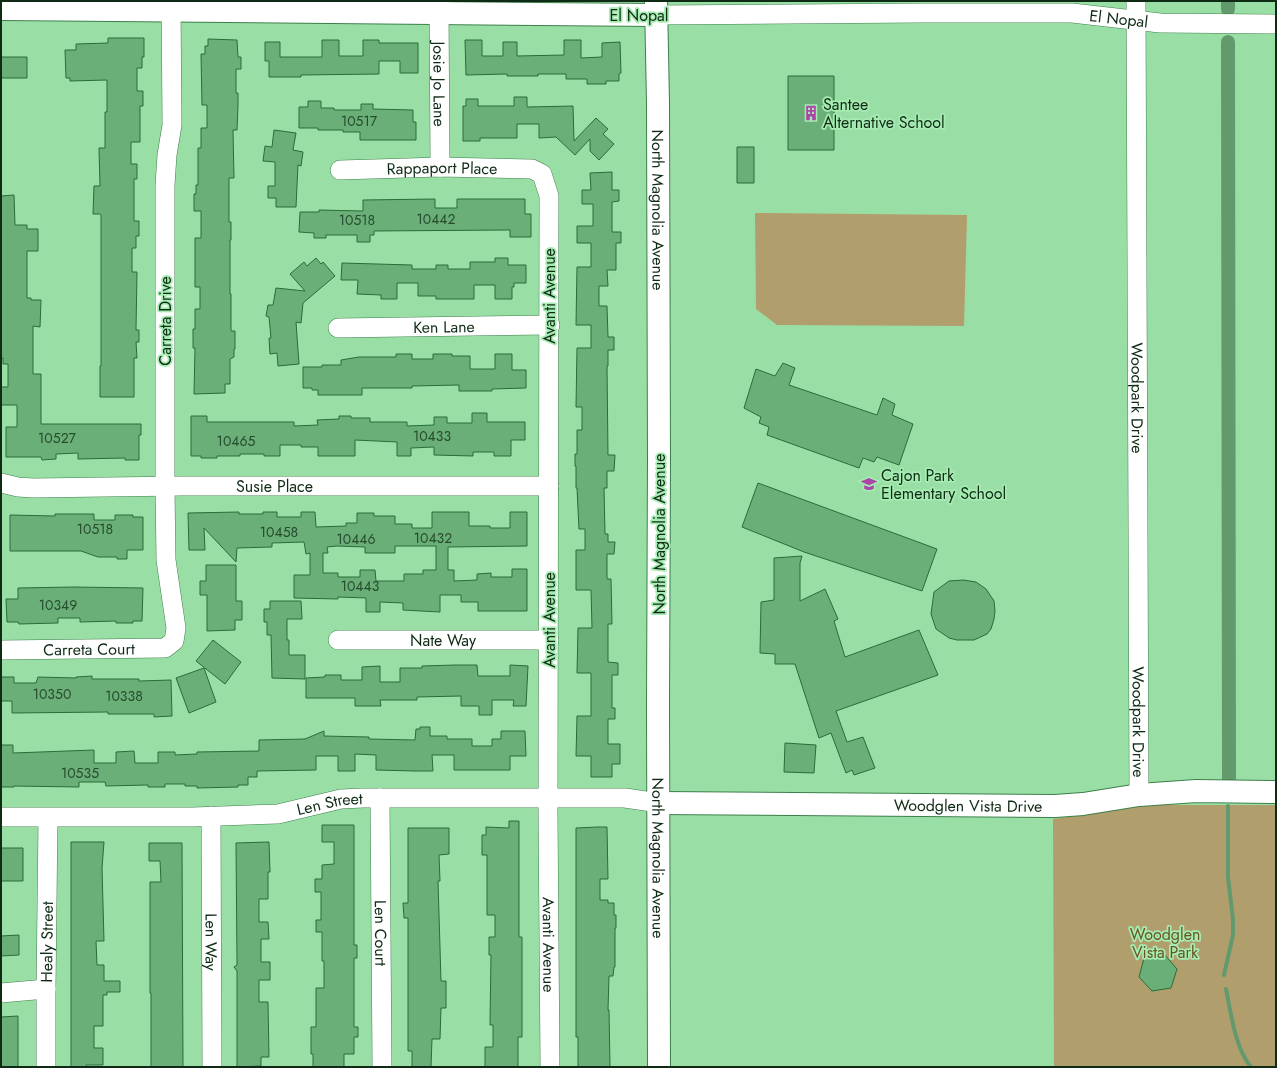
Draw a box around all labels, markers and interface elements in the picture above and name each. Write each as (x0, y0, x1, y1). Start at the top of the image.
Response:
street label: El Nopal (610, 4, 668, 27)
street label: El Nopal (1088, 4, 1149, 34)
street label: Josie Jo Lane (427, 39, 451, 127)
place label: Santee Alternative School (823, 93, 945, 134)
building icon: Santee Alternative School (802, 104, 820, 122)
house number: 10517 (341, 111, 378, 131)
street label: North Magnolia Avenue (646, 129, 670, 290)
street label: Rappaport Place (386, 156, 498, 181)
house number: 10442 (417, 209, 456, 229)
house number: 10518 (339, 210, 375, 230)
street label: Avanti Avenue (538, 248, 561, 344)
street label: Carreta Drive (154, 276, 177, 366)
street label: Ken Lane (413, 315, 475, 339)
street label: Woodpark Drive (1125, 342, 1149, 454)
house number: 10433 (413, 426, 451, 446)
house number: 10527 (38, 428, 77, 448)
house number: 10465 (217, 431, 256, 451)
street label: North Magnolia Avenue (648, 454, 671, 614)
place label: Cajon Park Elementary School (881, 464, 1006, 505)
street label: Susie Place (236, 475, 313, 498)
school or university icon: Cajon Park Elementary School (860, 475, 878, 493)
house number: 10518 (77, 519, 113, 539)
house number: 10458 (260, 522, 298, 542)
house number: 10432 (414, 528, 452, 548)
house number: 10446 (336, 529, 376, 549)
street label: Avanti Avenue (538, 572, 561, 668)
house number: 10443 (341, 576, 380, 596)
house number: 10349 (39, 595, 77, 615)
street label: Nate Way (410, 629, 477, 652)
street label: Carreta Court (43, 637, 135, 661)
street label: Woodpark Drive (1127, 666, 1150, 778)
house number: 10350 (33, 684, 71, 704)
house number: 10338 (105, 686, 143, 706)
house number: 10535 (61, 763, 99, 783)
street label: North Magnolia Avenue (646, 777, 670, 938)
street label: Len Street (294, 787, 363, 821)
street label: Woodglen Vista Drive (894, 794, 1042, 818)
street label: Avanti Avenue (537, 897, 560, 993)
street label: Len Court (369, 900, 392, 966)
street label: Healy Street (35, 901, 59, 983)
street label: Len Way (199, 913, 223, 972)
park label: Woodglen Vista Park (1130, 923, 1200, 964)

